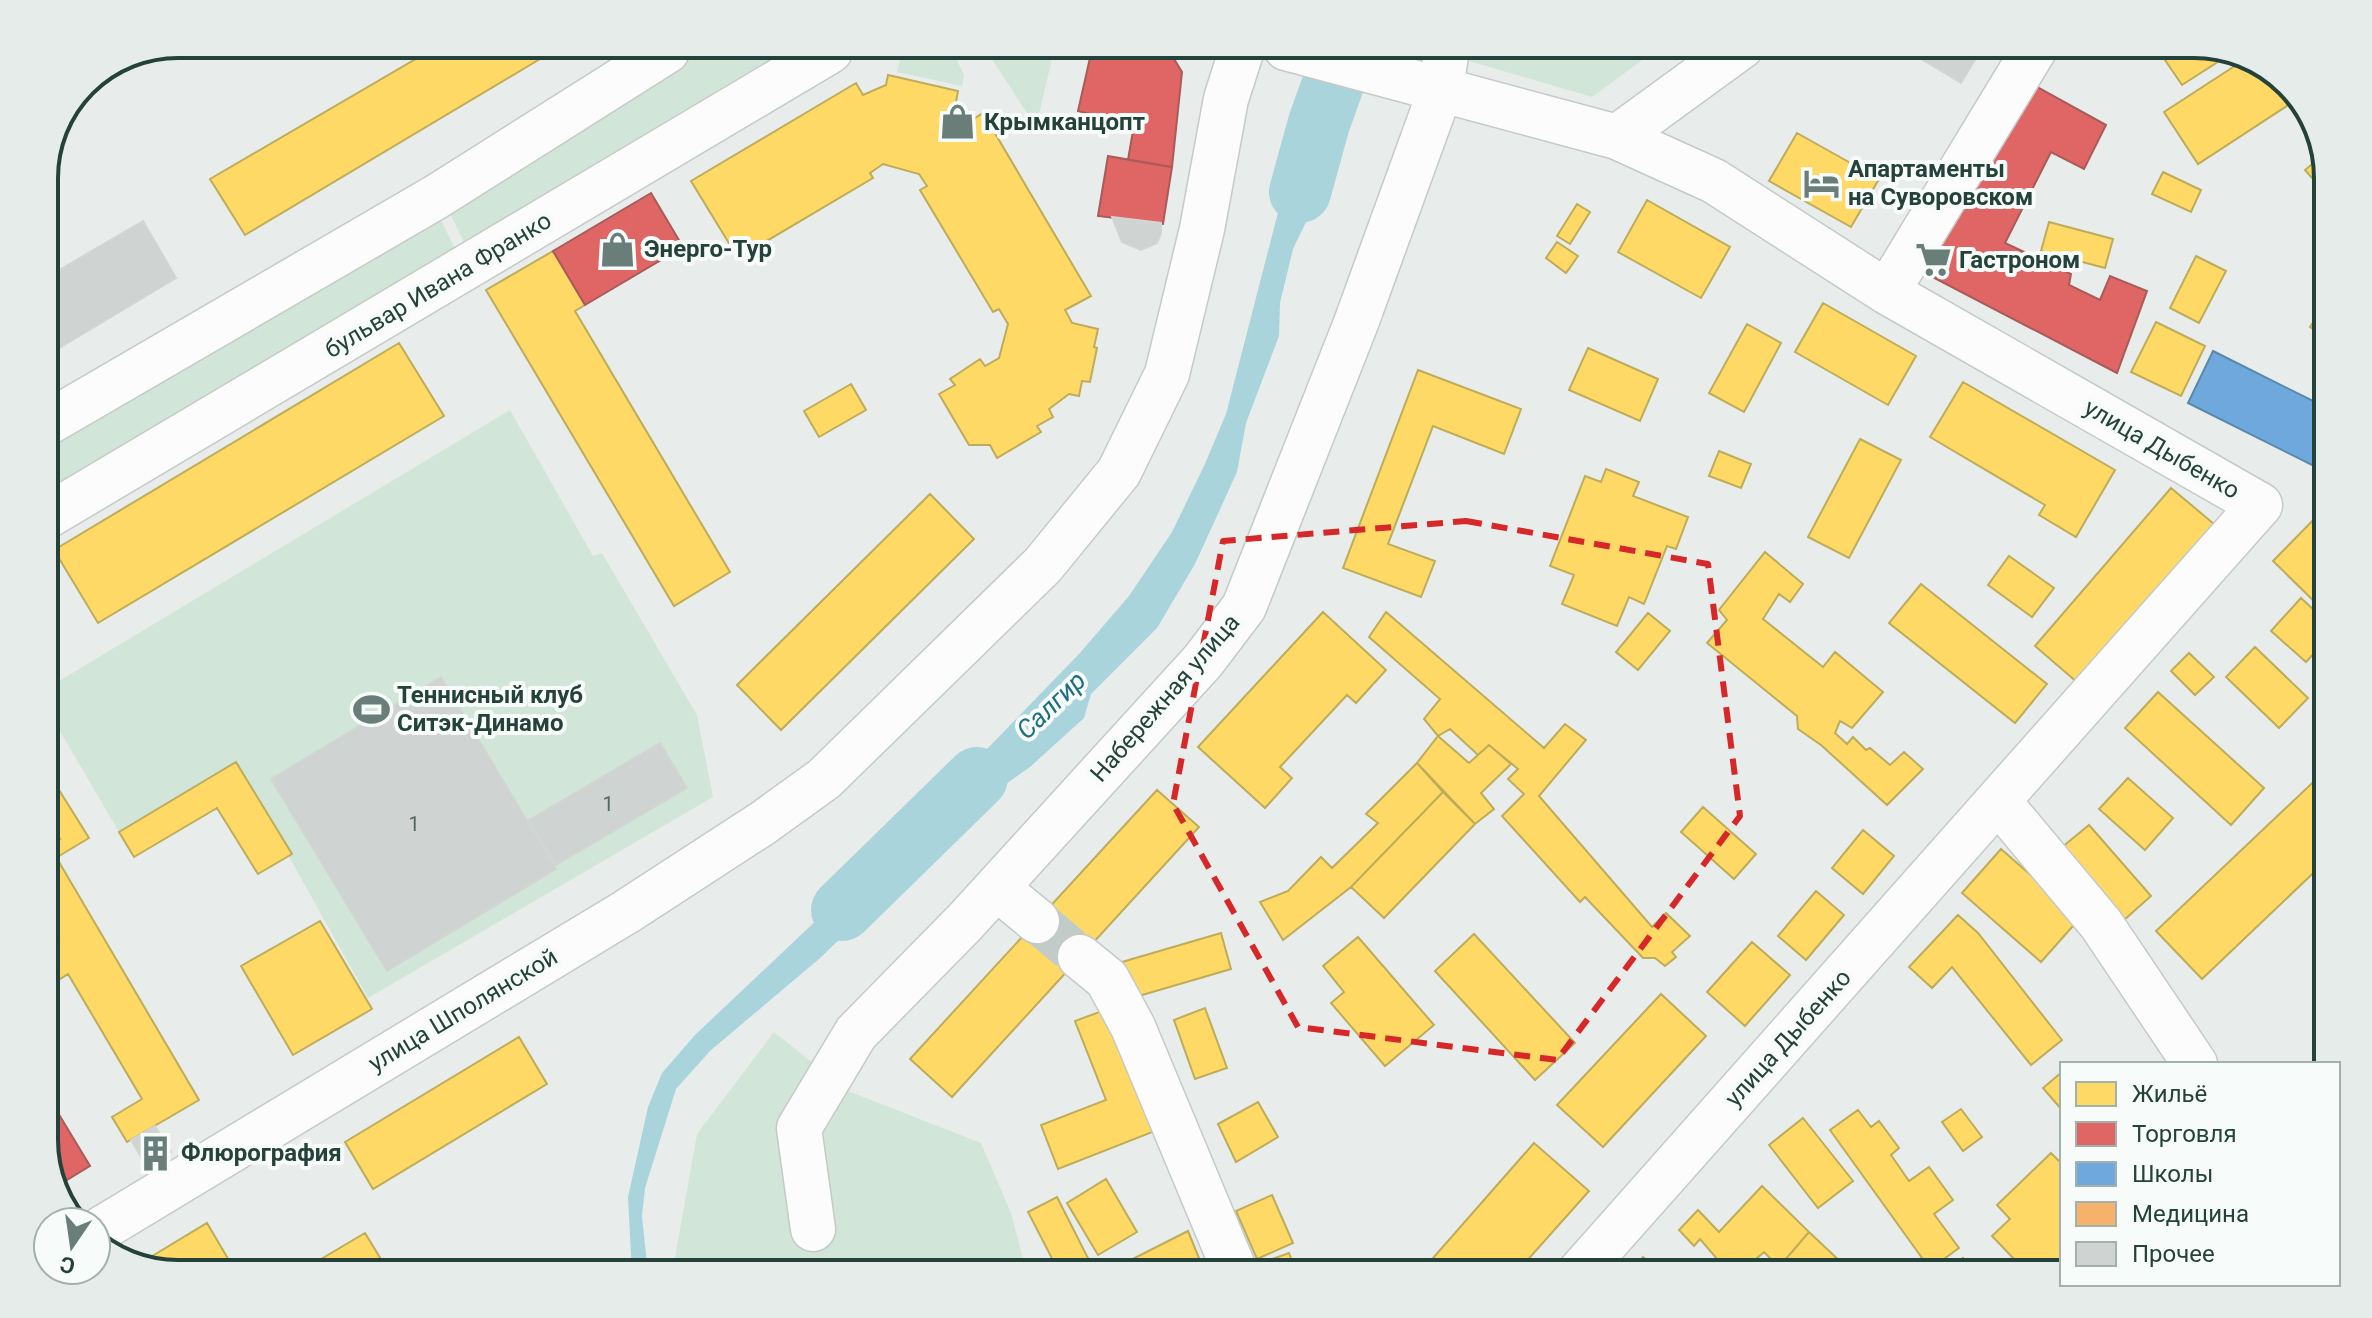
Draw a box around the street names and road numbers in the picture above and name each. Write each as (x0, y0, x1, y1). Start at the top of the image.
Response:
street label: бульвар Ивана Франко (320, 206, 556, 364)
street label: улица Дыбенко (2079, 393, 2245, 505)
street label: Набережная улица (1085, 609, 1245, 787)
street label: улица Шполянской (363, 943, 563, 1077)
street label: улица Дыбенко (1719, 964, 1857, 1112)

